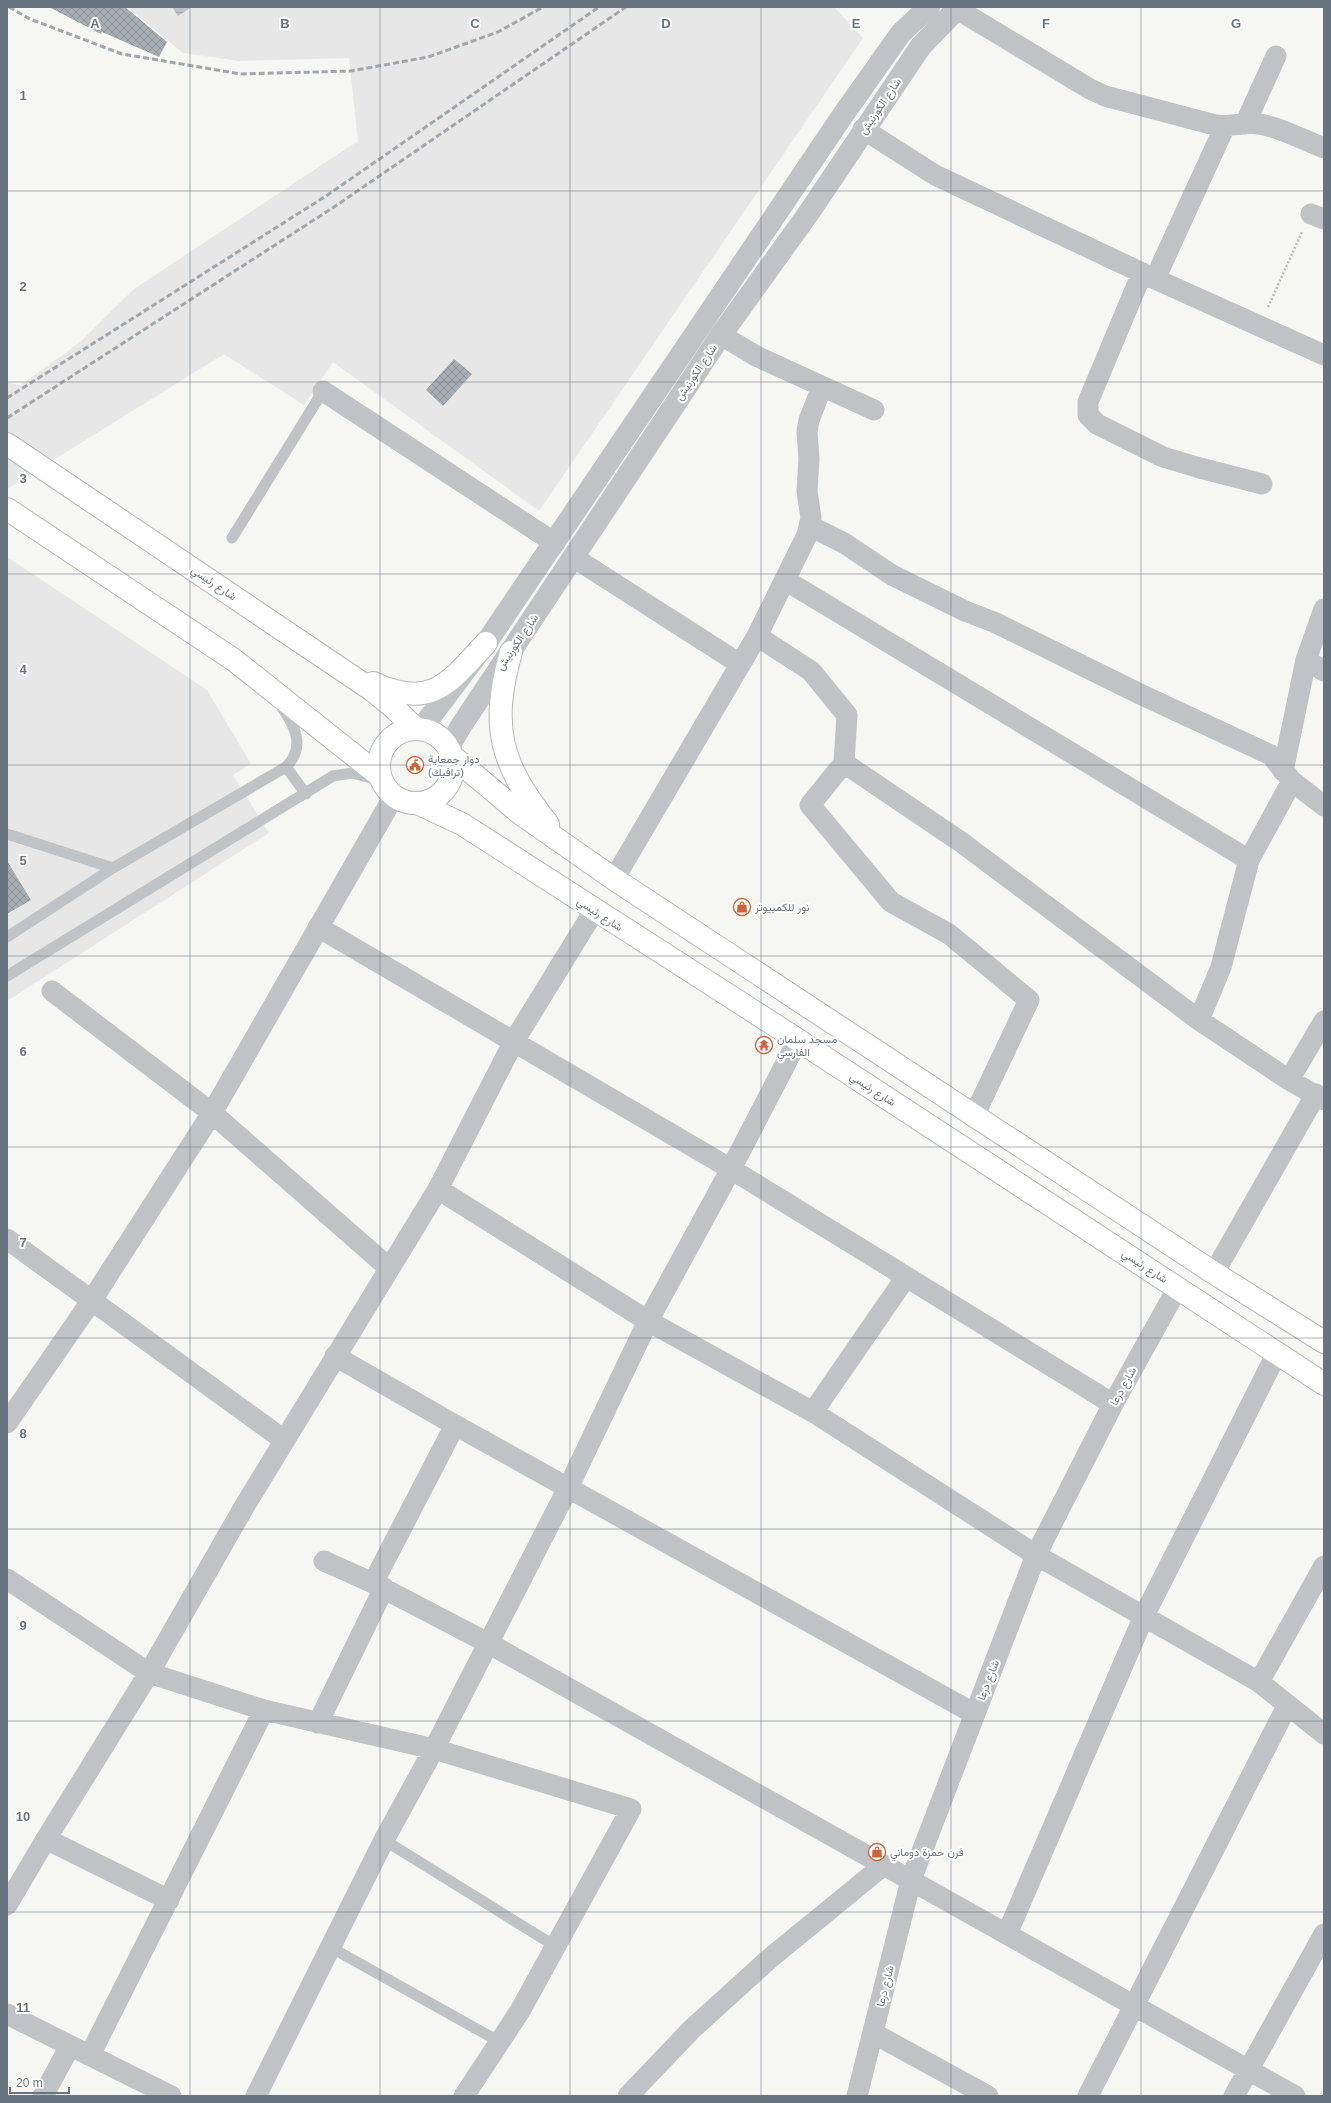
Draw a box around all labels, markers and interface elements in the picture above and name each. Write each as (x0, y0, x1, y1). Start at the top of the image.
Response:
text: A (90, 16, 100, 31)
text: B (280, 16, 290, 31)
text: C (470, 16, 480, 31)
text: D (661, 16, 671, 31)
text: E (852, 16, 861, 31)
text: F (1042, 16, 1050, 31)
text: G (1231, 16, 1241, 31)
street label: شارع الكورنيش (857, 75, 905, 137)
text: 1 (19, 88, 27, 103)
text: 2 (19, 279, 27, 294)
street label: شارع الكورنيش (673, 341, 721, 403)
text: 3 (19, 471, 27, 486)
street label: شارع رئيسي (187, 563, 239, 606)
street label: شارع الكورنيش (494, 611, 542, 673)
text: 4 (19, 662, 27, 677)
place label: دوار جمعاية (ترافيك) (428, 753, 480, 779)
public building icon: دوار جمعاية (ترافيك) (405, 755, 425, 775)
text: 5 (19, 853, 27, 868)
street label: شارع رئيسي (573, 895, 625, 937)
shop icon: نور للكمبيوتر (732, 897, 752, 917)
place label: نور للكمبيوتر (754, 901, 809, 914)
place label: مسجد سلمان الفارسي (777, 1033, 837, 1062)
temple icon: مسجد سلمان الفارسي (754, 1035, 774, 1055)
text: 6 (19, 1044, 27, 1059)
street label: شارع رئيسي (846, 1070, 898, 1112)
text: 7 (19, 1235, 27, 1250)
street label: شارع رئيسي (1118, 1247, 1170, 1289)
street label: شارع درعا (1108, 1364, 1140, 1408)
text: 8 (19, 1426, 27, 1441)
text: 9 (19, 1618, 27, 1633)
street label: شارع درعا (975, 1658, 1003, 1702)
text: 10 (16, 1809, 30, 1824)
shop icon: فرن حمزة دوماني (867, 1842, 887, 1862)
place label: فرن حمزة دوماني (890, 1846, 964, 1862)
street label: شارع درعا (874, 1964, 898, 2008)
text: 11 (16, 2000, 30, 2015)
scale bar (10, 2069, 69, 2095)
text: 20 m (16, 2076, 43, 2090)

